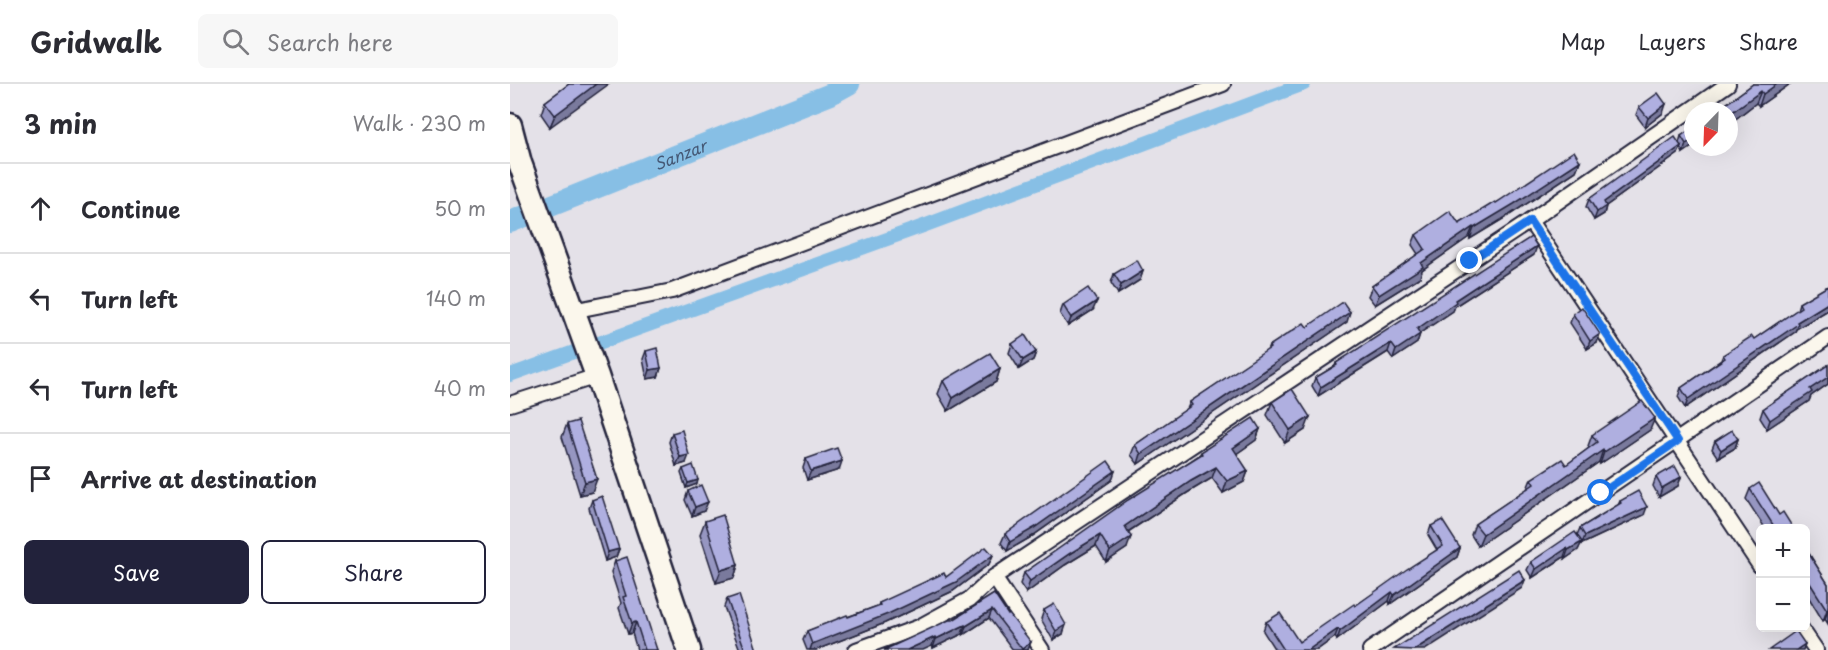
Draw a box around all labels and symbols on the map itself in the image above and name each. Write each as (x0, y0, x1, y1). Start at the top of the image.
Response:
north arrow (1684, 102, 1738, 156)
water label: Sanzar (650, 132, 712, 176)
route end (1456, 247, 1482, 273)
route start (1587, 479, 1613, 505)

